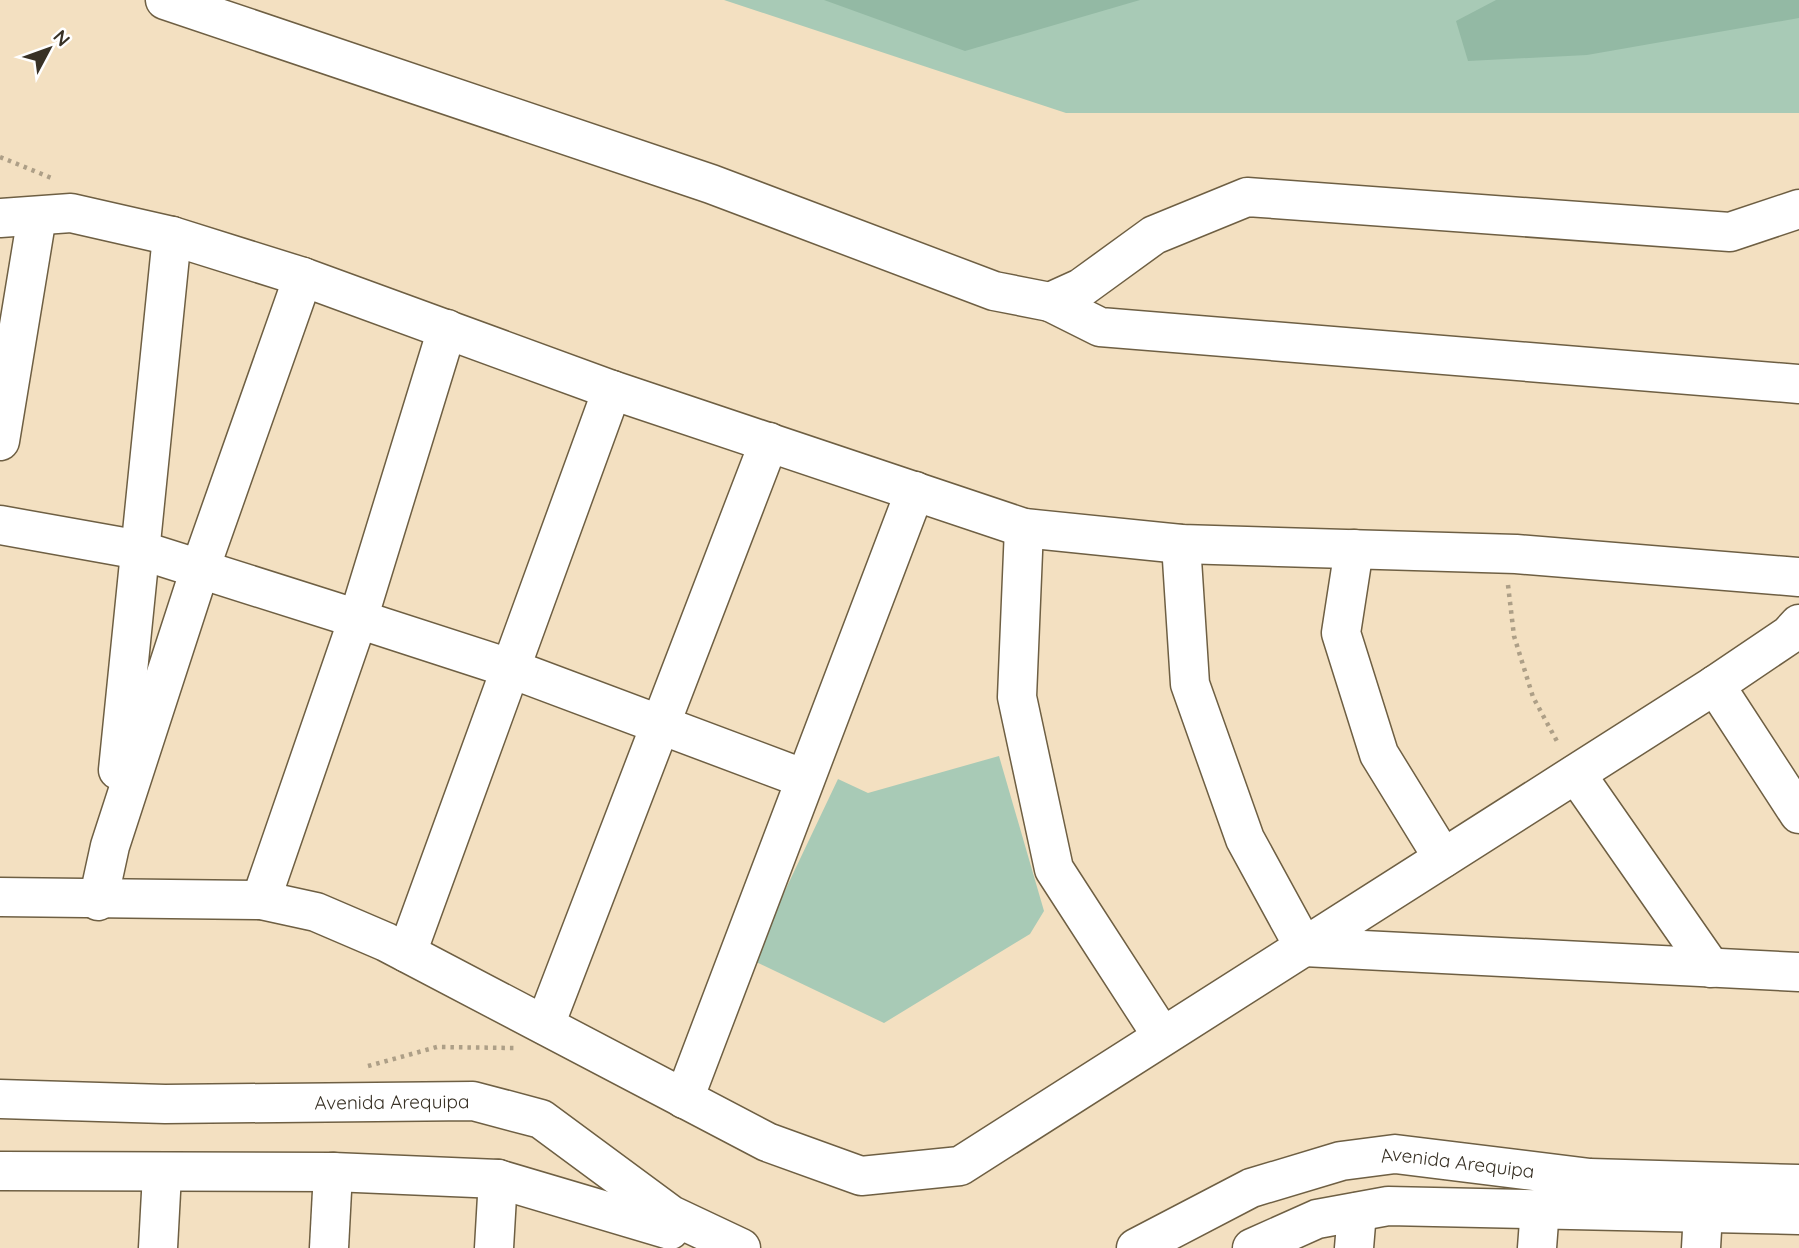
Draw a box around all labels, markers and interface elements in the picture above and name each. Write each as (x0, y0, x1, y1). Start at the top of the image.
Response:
north arrow (14, 14, 84, 84)
text: N (48, 25, 75, 51)
street label: Avenida Arequipa (314, 1089, 470, 1115)
street label: Avenida Arequipa (1379, 1142, 1536, 1183)

